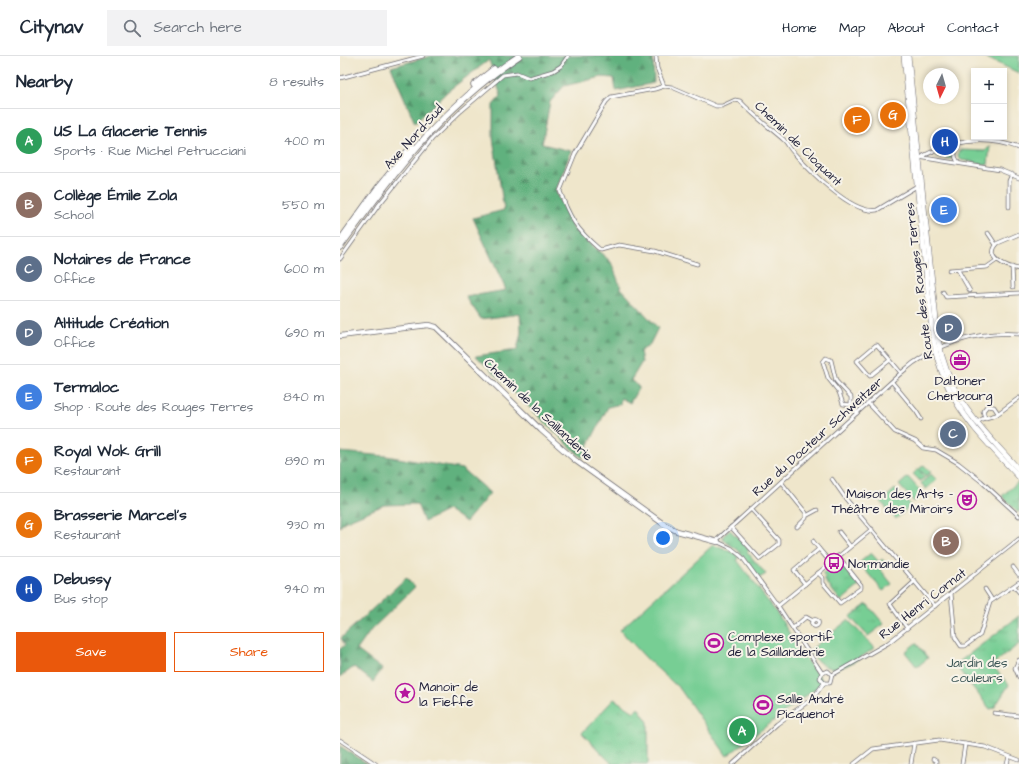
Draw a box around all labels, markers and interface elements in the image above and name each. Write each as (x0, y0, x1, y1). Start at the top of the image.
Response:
search box (107, 10, 387, 46)
text: Citynav (20, 14, 83, 41)
icon: search (121, 17, 143, 39)
text: Search here (153, 17, 242, 38)
text: Home (782, 18, 817, 38)
text: Map (839, 18, 865, 38)
text: About (887, 18, 925, 38)
text: Contact (947, 18, 999, 38)
north arrow (923, 68, 959, 104)
map controls (971, 68, 1007, 140)
button: + (971, 68, 1007, 104)
text: Nearby (16, 70, 73, 94)
text: 8 results (269, 73, 324, 91)
street label: Chemin de Cloquant (750, 97, 847, 191)
street label: Axe Nord-Sud (380, 100, 448, 173)
pin: G (880, 100, 906, 130)
button: − (971, 104, 1007, 140)
pin: F (844, 105, 870, 135)
text: US La Glacerie Tennis (54, 121, 207, 142)
pin: H (932, 127, 958, 157)
text: A (25, 132, 33, 150)
text: 400 m (283, 132, 324, 150)
text: Sports · Rue Michel Petrucciani (54, 142, 246, 160)
text: Collège Émile Zola (54, 185, 177, 206)
pin: E (931, 195, 957, 225)
text: B (24, 196, 34, 214)
text: 550 m (282, 196, 324, 214)
street label: Route des Rouges Terres (900, 201, 939, 360)
text: School (54, 206, 94, 224)
text: Notaires de France (54, 249, 191, 270)
text: C (24, 260, 34, 278)
text: 600 m (284, 260, 324, 278)
text: Office (54, 270, 95, 288)
text: Altitude Création (54, 313, 169, 334)
pin: D (936, 313, 962, 343)
text: D (25, 324, 33, 342)
text: 690 m (285, 324, 324, 342)
text: Office (54, 334, 95, 352)
office icon: Daltoner Cherbourg (949, 349, 971, 371)
street label: Chemin de la Saillanderie (480, 354, 597, 465)
place label: Daltoner Cherbourg (928, 372, 993, 406)
street label: Rue du Docteur Schweitzer (748, 373, 887, 500)
text: Termaloc (54, 377, 119, 398)
text: E (25, 388, 33, 406)
text: 840 m (283, 388, 324, 406)
text: Shop · Route des Rouges Terres (54, 398, 253, 416)
pin: C (940, 419, 966, 449)
text: Royal Wok Grill (54, 441, 161, 462)
text: F (24, 452, 34, 470)
text: 890 m (285, 452, 324, 470)
text: Restaurant (54, 462, 121, 480)
place label: Maison des Arts - Théâtre des Miroirs (832, 485, 953, 518)
theatre icon: Maison des Arts - Théâtre des Miroirs (956, 489, 978, 511)
text: Brasserie Marcel's (54, 505, 187, 526)
text: G (24, 516, 34, 534)
text: 930 m (286, 516, 324, 534)
text: Restaurant (54, 526, 121, 544)
pin: B (933, 527, 959, 557)
your location (653, 528, 673, 548)
bus stop icon: Normandie (823, 552, 845, 574)
place label: Normandie (848, 555, 910, 573)
street label: Rue Henri Cornat (875, 564, 970, 643)
text: Debussy (54, 569, 111, 590)
text: H (25, 580, 33, 598)
text: 940 m (284, 580, 324, 598)
text: Bus stop (54, 590, 108, 608)
place label: Complexe sportif de la Saillanderie (728, 628, 833, 661)
button: Save (16, 632, 166, 672)
button: Share (174, 632, 324, 672)
sports icon: Complexe sportif de la Saillanderie (703, 632, 725, 654)
park label: Jardin des couleurs (946, 654, 1008, 687)
place label: Manoir de la Fieffe (419, 678, 478, 711)
place icon: Manoir de la Fieffe (394, 682, 416, 704)
place label: Salle André Picquenot (777, 690, 844, 723)
sports icon: Salle André Picquenot (752, 694, 774, 716)
pin: A (729, 716, 755, 746)

